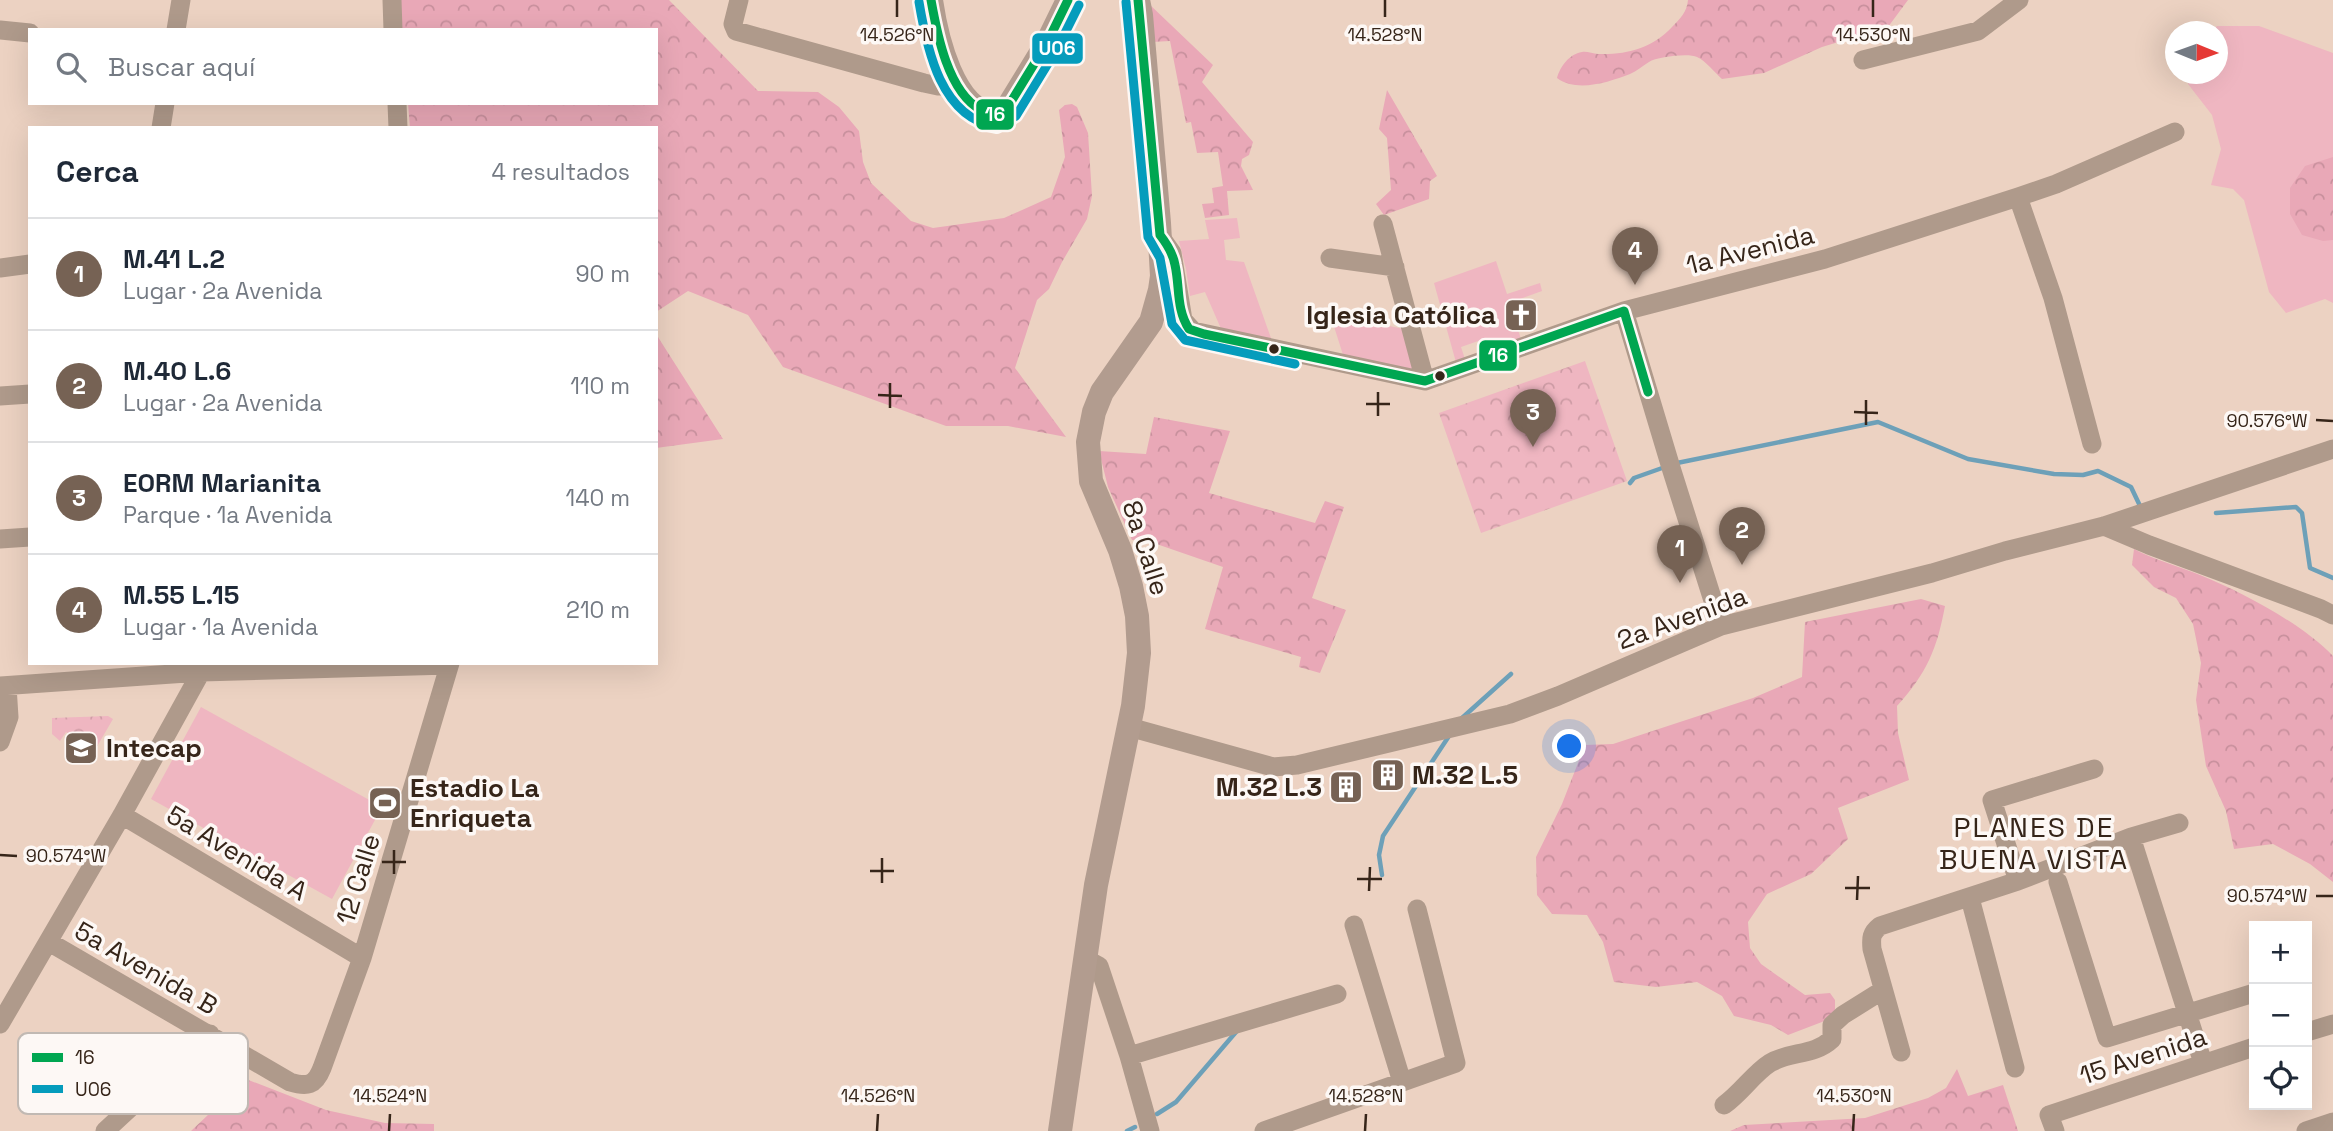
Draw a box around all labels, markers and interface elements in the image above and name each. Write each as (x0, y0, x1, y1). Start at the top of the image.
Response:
north arrow (2165, 21, 2228, 84)
text: 14.526°N (860, 23, 934, 46)
text: 14.528°N (1348, 23, 1422, 46)
text: 14.530°N (1835, 23, 1911, 46)
search box (28, 28, 658, 105)
line badge: U06 (1031, 32, 1084, 65)
text: U06 (1039, 36, 1075, 61)
icon: search (52, 48, 90, 86)
text: Buscar aquí (108, 50, 255, 84)
line badge: 16 (975, 98, 1015, 131)
text: 16 (985, 102, 1005, 127)
text: Cerca (56, 152, 139, 191)
text: 4 resultados (491, 157, 630, 187)
street label: 1a Avenida (1682, 218, 1818, 282)
pin: 4 (1612, 227, 1658, 285)
text: M.41 L.2 (123, 242, 225, 276)
text: 1 (74, 259, 84, 289)
text: 90 m (575, 259, 630, 289)
text: Lugar · 2a Avenida (123, 276, 322, 306)
church icon: Iglesia Católica (1502, 296, 1540, 334)
place label: Iglesia Católica (1306, 298, 1496, 332)
line badge: 16 (1478, 339, 1518, 372)
unlabelled marker (1267, 342, 1281, 356)
text: 16 (1488, 343, 1508, 368)
text: M.40 L.6 (123, 354, 231, 388)
unlabelled marker (1433, 369, 1447, 383)
text: 2 (72, 371, 86, 401)
text: 110 m (570, 371, 630, 401)
text: Lugar · 2a Avenida (123, 388, 322, 418)
pin: 3 (1510, 389, 1556, 447)
text: 90.576°W (2226, 409, 2308, 432)
text: EORM Marianita (123, 466, 321, 500)
text: 3 (72, 483, 86, 513)
text: 140 m (566, 483, 630, 513)
street label: 8a Calle (1115, 496, 1177, 600)
text: Parque · 1a Avenida (123, 500, 333, 530)
pin: 2 (1719, 507, 1765, 565)
pin: 1 (1657, 525, 1703, 583)
text: M.55 L.15 (123, 578, 239, 612)
street label: 2a Avenida (1612, 579, 1752, 657)
text: 4 (72, 595, 86, 625)
text: 210 m (566, 595, 630, 625)
text: Lugar · 1a Avenida (123, 612, 318, 642)
school or university icon: Intecap (62, 729, 100, 767)
your location (1552, 729, 1586, 763)
place label: Intecap (106, 731, 202, 765)
building icon: M.32 L.5 (1369, 756, 1407, 794)
place label: M.32 L.5 (1412, 758, 1518, 792)
building icon: M.32 L.3 (1327, 768, 1365, 806)
place label: M.32 L.3 (1216, 770, 1322, 804)
place label: Estadio La Enriqueta (410, 771, 540, 835)
sports icon: Estadio La Enriqueta (366, 784, 404, 822)
street label: 5a Avenida A (160, 798, 314, 908)
district label: PLANES DE BUENA VISTA (1939, 809, 2129, 877)
street label: 12 Calle (328, 830, 388, 928)
text: 90.574°W (26, 844, 106, 867)
text: 90.574°W (2227, 884, 2307, 907)
street label: 5a Avenida B (68, 913, 224, 1023)
map controls (2249, 921, 2312, 1110)
button: + (2249, 921, 2312, 984)
button: − (2249, 984, 2312, 1047)
street label: 15 Avenida (2075, 1019, 2211, 1092)
legend (18, 1033, 248, 1114)
text: 16 (75, 1045, 95, 1070)
button: locate (2249, 1047, 2312, 1110)
text: U06 (75, 1077, 111, 1102)
text: 14.524°N (353, 1084, 427, 1107)
text: 14.526°N (841, 1084, 915, 1107)
text: 14.528°N (1329, 1084, 1403, 1107)
text: 14.530°N (1816, 1084, 1892, 1107)

